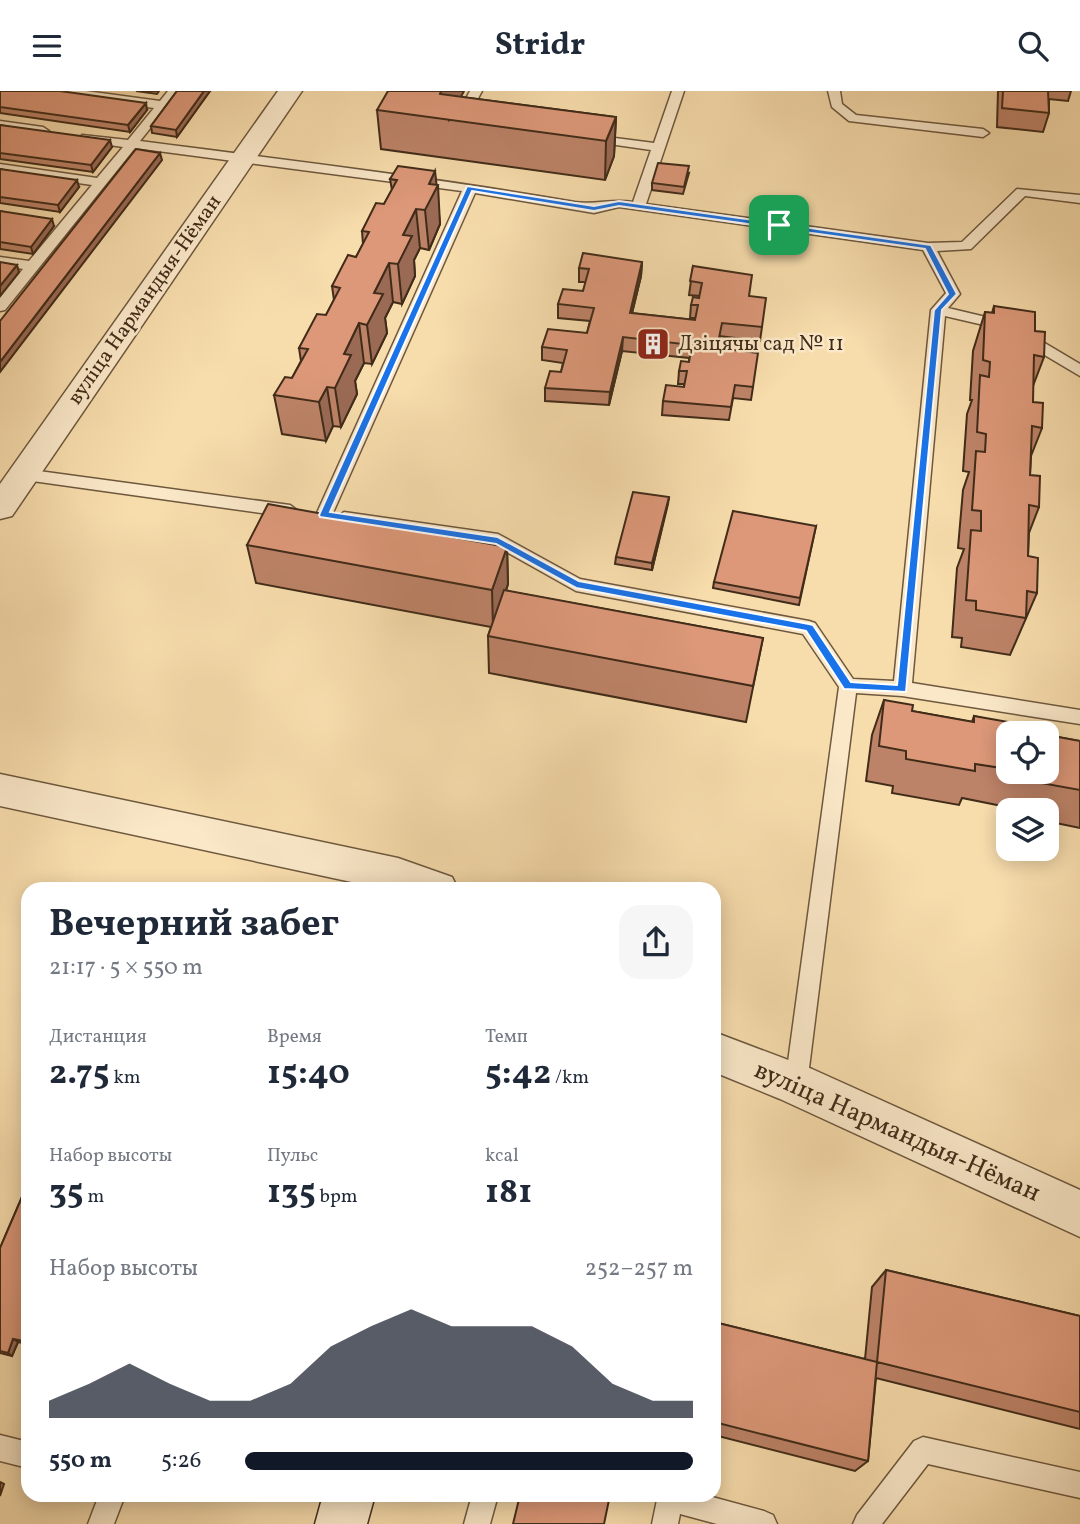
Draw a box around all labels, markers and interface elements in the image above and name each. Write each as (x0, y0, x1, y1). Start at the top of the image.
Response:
text: Stridr (495, 24, 585, 68)
icon: menu (28, 27, 66, 65)
icon: search (1014, 27, 1052, 65)
street label: вуліца Нармандыя-Нёман (61, 189, 229, 411)
pin (749, 195, 809, 255)
icon: arrive (760, 206, 798, 244)
building icon: Дзіцячы сад № 11 (634, 325, 672, 363)
place label: Дзіцячы сад № 11 (678, 330, 844, 359)
map controls (996, 721, 1059, 861)
button: locate (996, 721, 1059, 784)
button: layers (996, 798, 1059, 861)
text: Вечерний забег (49, 899, 339, 952)
button: share (619, 905, 693, 979)
text: 21:17 · 5 × 550 m (49, 952, 203, 984)
text: Дистанция (49, 1024, 147, 1050)
text: Время (267, 1024, 322, 1050)
text: Темп (485, 1024, 528, 1050)
text: 2.75 (49, 1050, 110, 1098)
text: 15:40 (267, 1050, 350, 1098)
text: 5:42 (485, 1050, 551, 1098)
street label: вуліца Нармандыя-Нёман (748, 1053, 1046, 1211)
text: km (110, 1065, 141, 1091)
text: /km (551, 1065, 589, 1091)
text: Набор высоты (49, 1143, 172, 1169)
text: Пульс (267, 1143, 318, 1169)
text: kcal (485, 1143, 519, 1169)
text: 35 (49, 1169, 84, 1217)
text: 135 (267, 1169, 316, 1217)
text: 181 (485, 1169, 532, 1217)
text: m (84, 1184, 104, 1210)
text: bpm (316, 1184, 358, 1210)
text: Набор высоты (49, 1253, 198, 1285)
text: 252–257 m (585, 1253, 693, 1285)
text: 550 m (49, 1445, 112, 1477)
text: 5:26 (161, 1445, 201, 1477)

